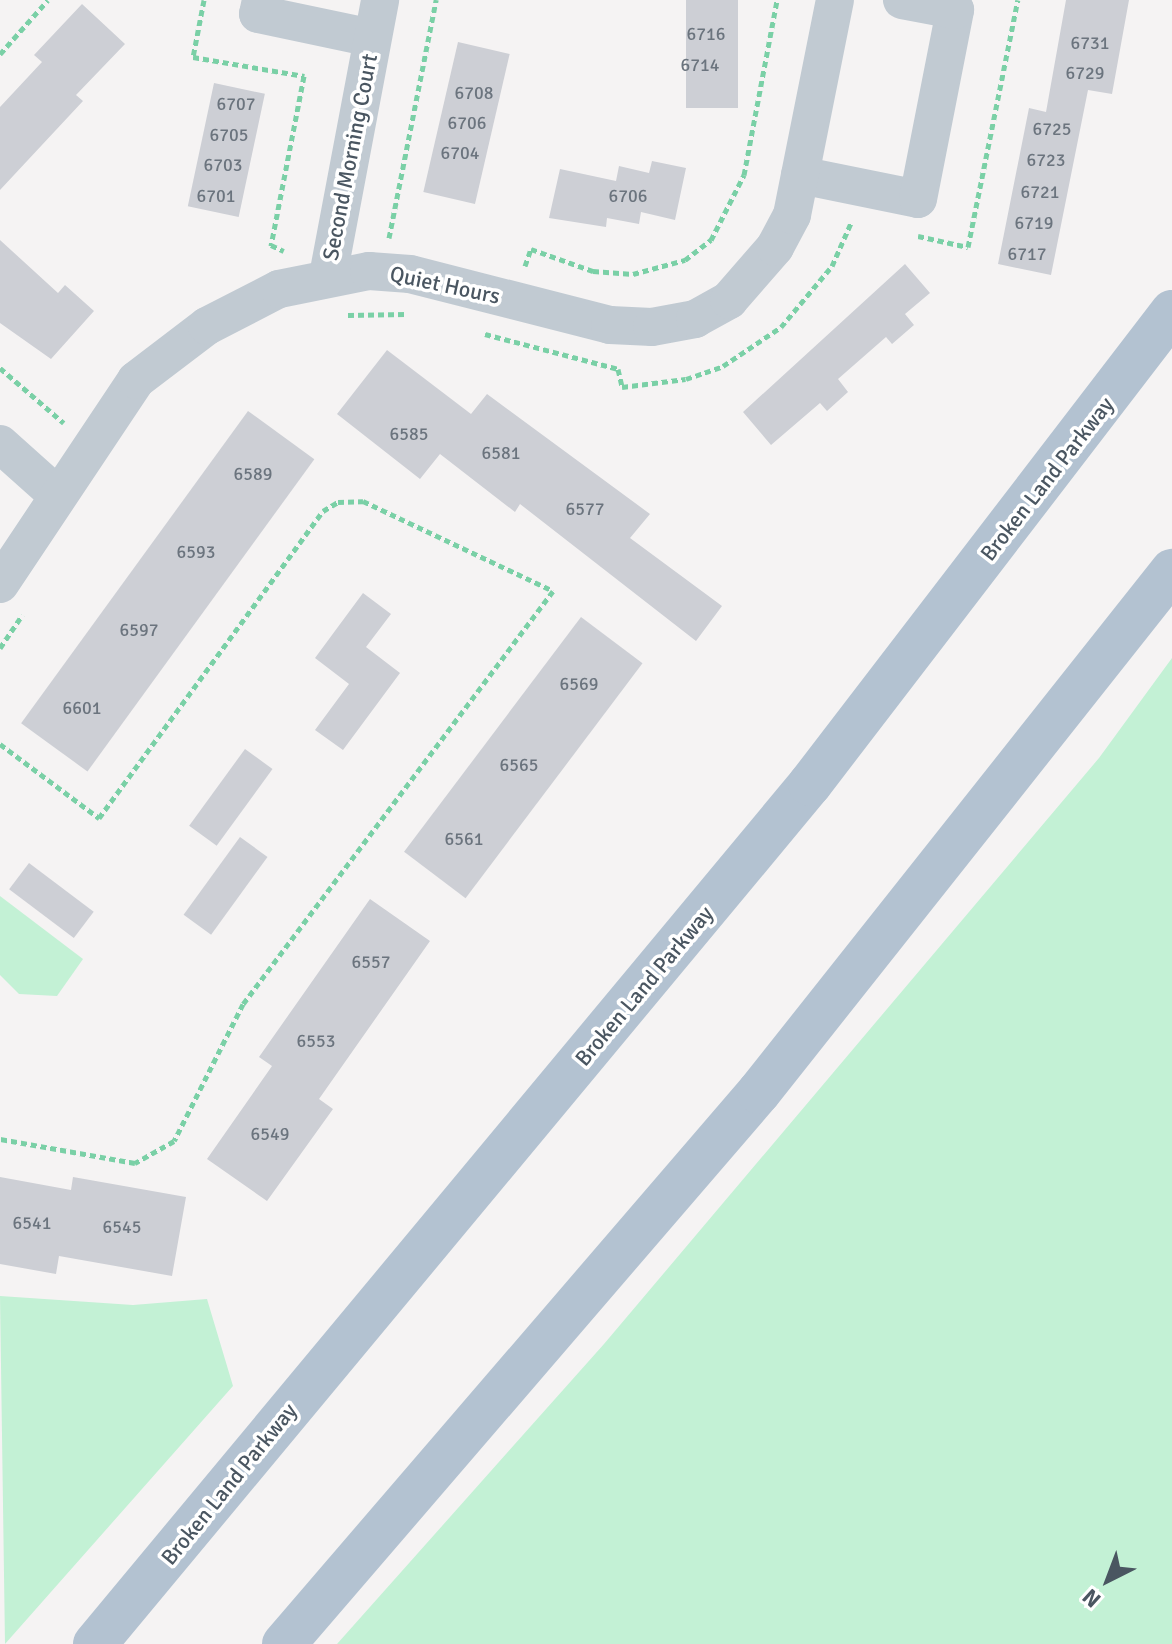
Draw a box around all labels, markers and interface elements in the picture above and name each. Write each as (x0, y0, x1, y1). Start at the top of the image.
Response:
house number: 6716 (687, 23, 725, 45)
house number: 6731 (1071, 32, 1109, 54)
street label: Second Morning Court (317, 51, 383, 263)
house number: 6714 (681, 54, 719, 76)
house number: 6729 (1066, 62, 1104, 84)
house number: 6708 (455, 82, 493, 104)
house number: 6707 (217, 93, 255, 115)
house number: 6706 (448, 112, 486, 134)
house number: 6725 (1033, 118, 1071, 140)
house number: 6705 (210, 124, 248, 146)
house number: 6704 (441, 142, 479, 164)
house number: 6723 (1027, 149, 1065, 171)
house number: 6703 (204, 154, 242, 176)
house number: 6721 (1021, 181, 1059, 203)
house number: 6701 (197, 185, 235, 207)
house number: 6706 (609, 185, 647, 207)
house number: 6719 (1015, 212, 1053, 234)
house number: 6717 (1008, 243, 1046, 265)
street label: Quiet Hours (388, 260, 502, 310)
street label: Broken Land Parkway (975, 392, 1119, 566)
house number: 6585 (390, 423, 428, 445)
house number: 6581 (482, 442, 520, 464)
house number: 6589 (234, 463, 272, 485)
house number: 6577 (566, 498, 604, 520)
house number: 6593 (177, 541, 215, 563)
house number: 6597 (120, 619, 158, 641)
house number: 6569 (560, 673, 598, 695)
house number: 6601 (63, 697, 101, 719)
house number: 6565 (500, 754, 538, 776)
house number: 6561 (445, 828, 483, 850)
street label: Broken Land Parkway (569, 901, 719, 1071)
house number: 6557 (352, 951, 390, 973)
house number: 6553 (297, 1030, 335, 1052)
house number: 6549 (251, 1123, 289, 1145)
house number: 6541 (13, 1212, 51, 1234)
house number: 6545 (103, 1216, 141, 1238)
street label: Broken Land Parkway (156, 1398, 302, 1570)
north arrow (1068, 1540, 1148, 1620)
text: N (1077, 1583, 1106, 1613)

